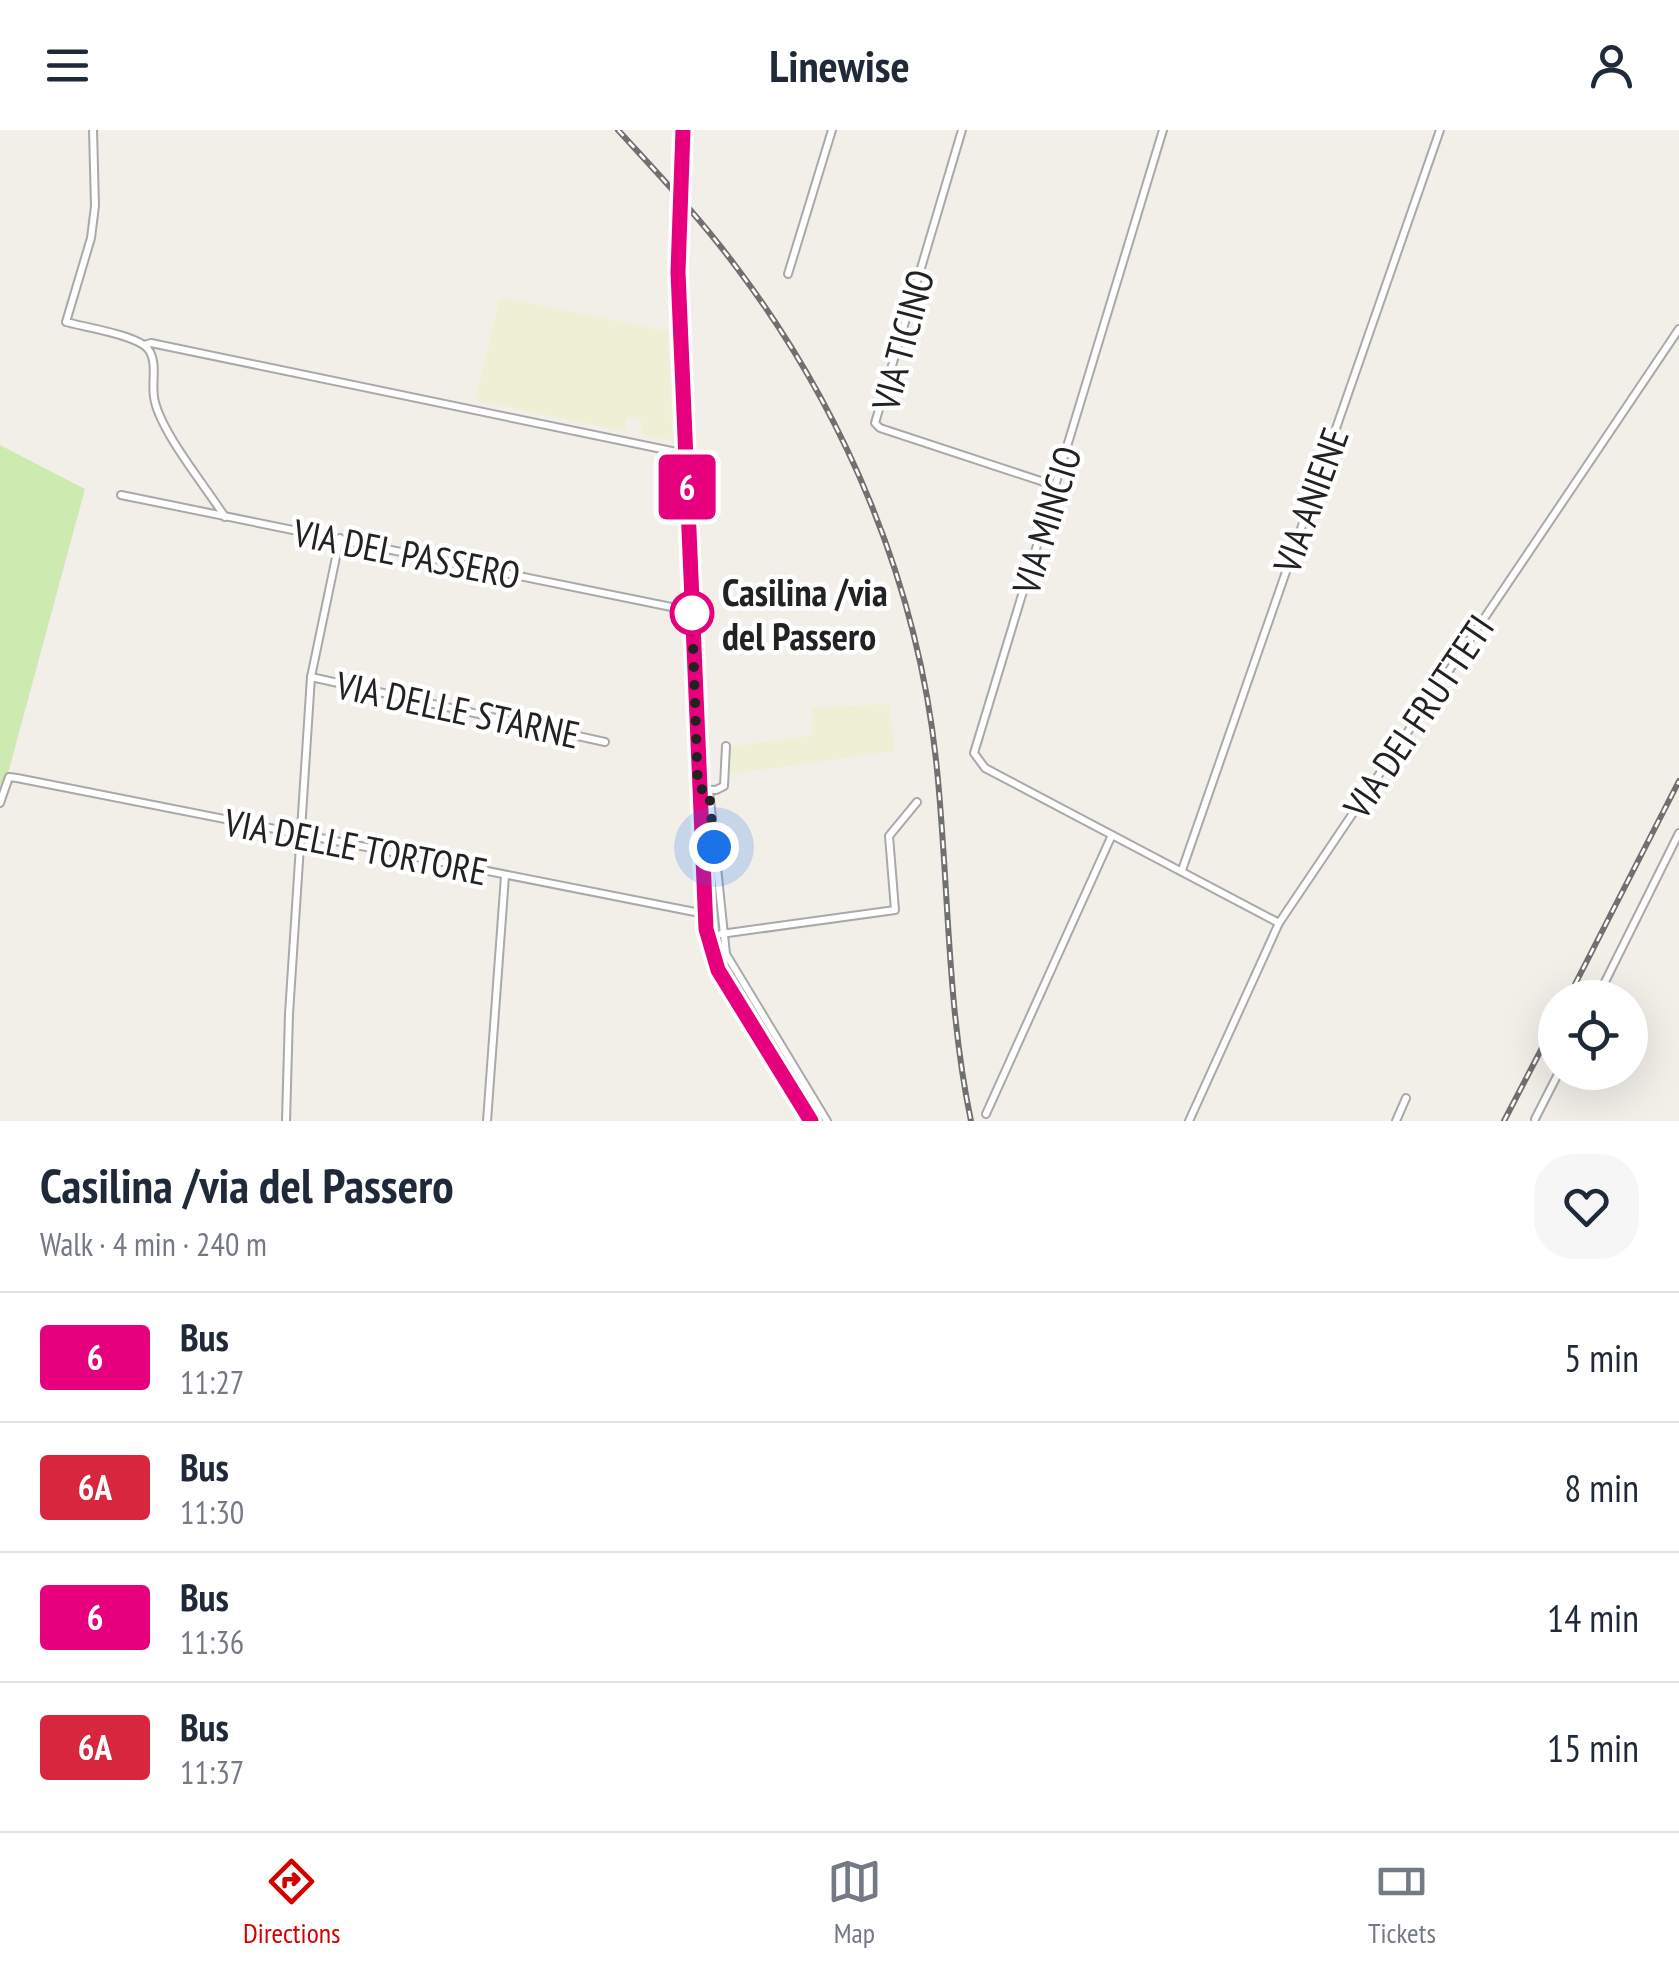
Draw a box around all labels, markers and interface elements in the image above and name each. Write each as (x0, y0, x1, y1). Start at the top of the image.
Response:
text: Linewise (769, 36, 910, 94)
icon: menu (40, 38, 95, 93)
icon: person (1584, 38, 1639, 93)
street label: VIA TICINO (859, 264, 944, 417)
street label: VIA ANIENE (1261, 421, 1359, 580)
street label: VIA MINCIO (1000, 440, 1092, 601)
line badge: 6 (654, 454, 720, 520)
text: 6 (679, 464, 695, 510)
street label: VIA DEL PASSERO (288, 507, 525, 599)
place label: Casilina /via del Passero (722, 567, 888, 660)
marker: Casilina /via del Passero (671, 592, 713, 634)
street label: VIA DEI FRUTTETI (1331, 605, 1504, 828)
street label: VIA DELLE STARNE (331, 659, 584, 759)
street label: VIA DELLE TORTORE (220, 796, 491, 895)
your location (689, 822, 739, 872)
map controls (1538, 980, 1648, 1090)
button: locate (1538, 980, 1648, 1090)
text: Casilina /via del Passero (40, 1154, 454, 1216)
button: heart (1534, 1154, 1639, 1259)
text: Walk · 4 min · 240 m (40, 1223, 267, 1265)
text: Bus (180, 1312, 229, 1361)
text: 5 min (1564, 1333, 1639, 1382)
text: 6 (87, 1334, 103, 1380)
text: 11:27 (180, 1361, 244, 1403)
text: Bus (180, 1442, 229, 1491)
text: 8 min (1564, 1463, 1639, 1512)
text: 6A (78, 1464, 112, 1510)
text: 11:30 (180, 1491, 244, 1533)
text: Bus (180, 1572, 229, 1621)
text: 14 min (1547, 1593, 1639, 1642)
text: 6 (87, 1594, 103, 1640)
text: 11:36 (180, 1621, 244, 1663)
text: Bus (180, 1702, 229, 1751)
text: 15 min (1547, 1723, 1639, 1772)
text: 6A (78, 1724, 112, 1770)
text: 11:37 (180, 1751, 244, 1793)
tab: Directions (243, 1854, 341, 1951)
tab: Map (827, 1854, 882, 1951)
tab: Tickets (1368, 1854, 1436, 1951)

